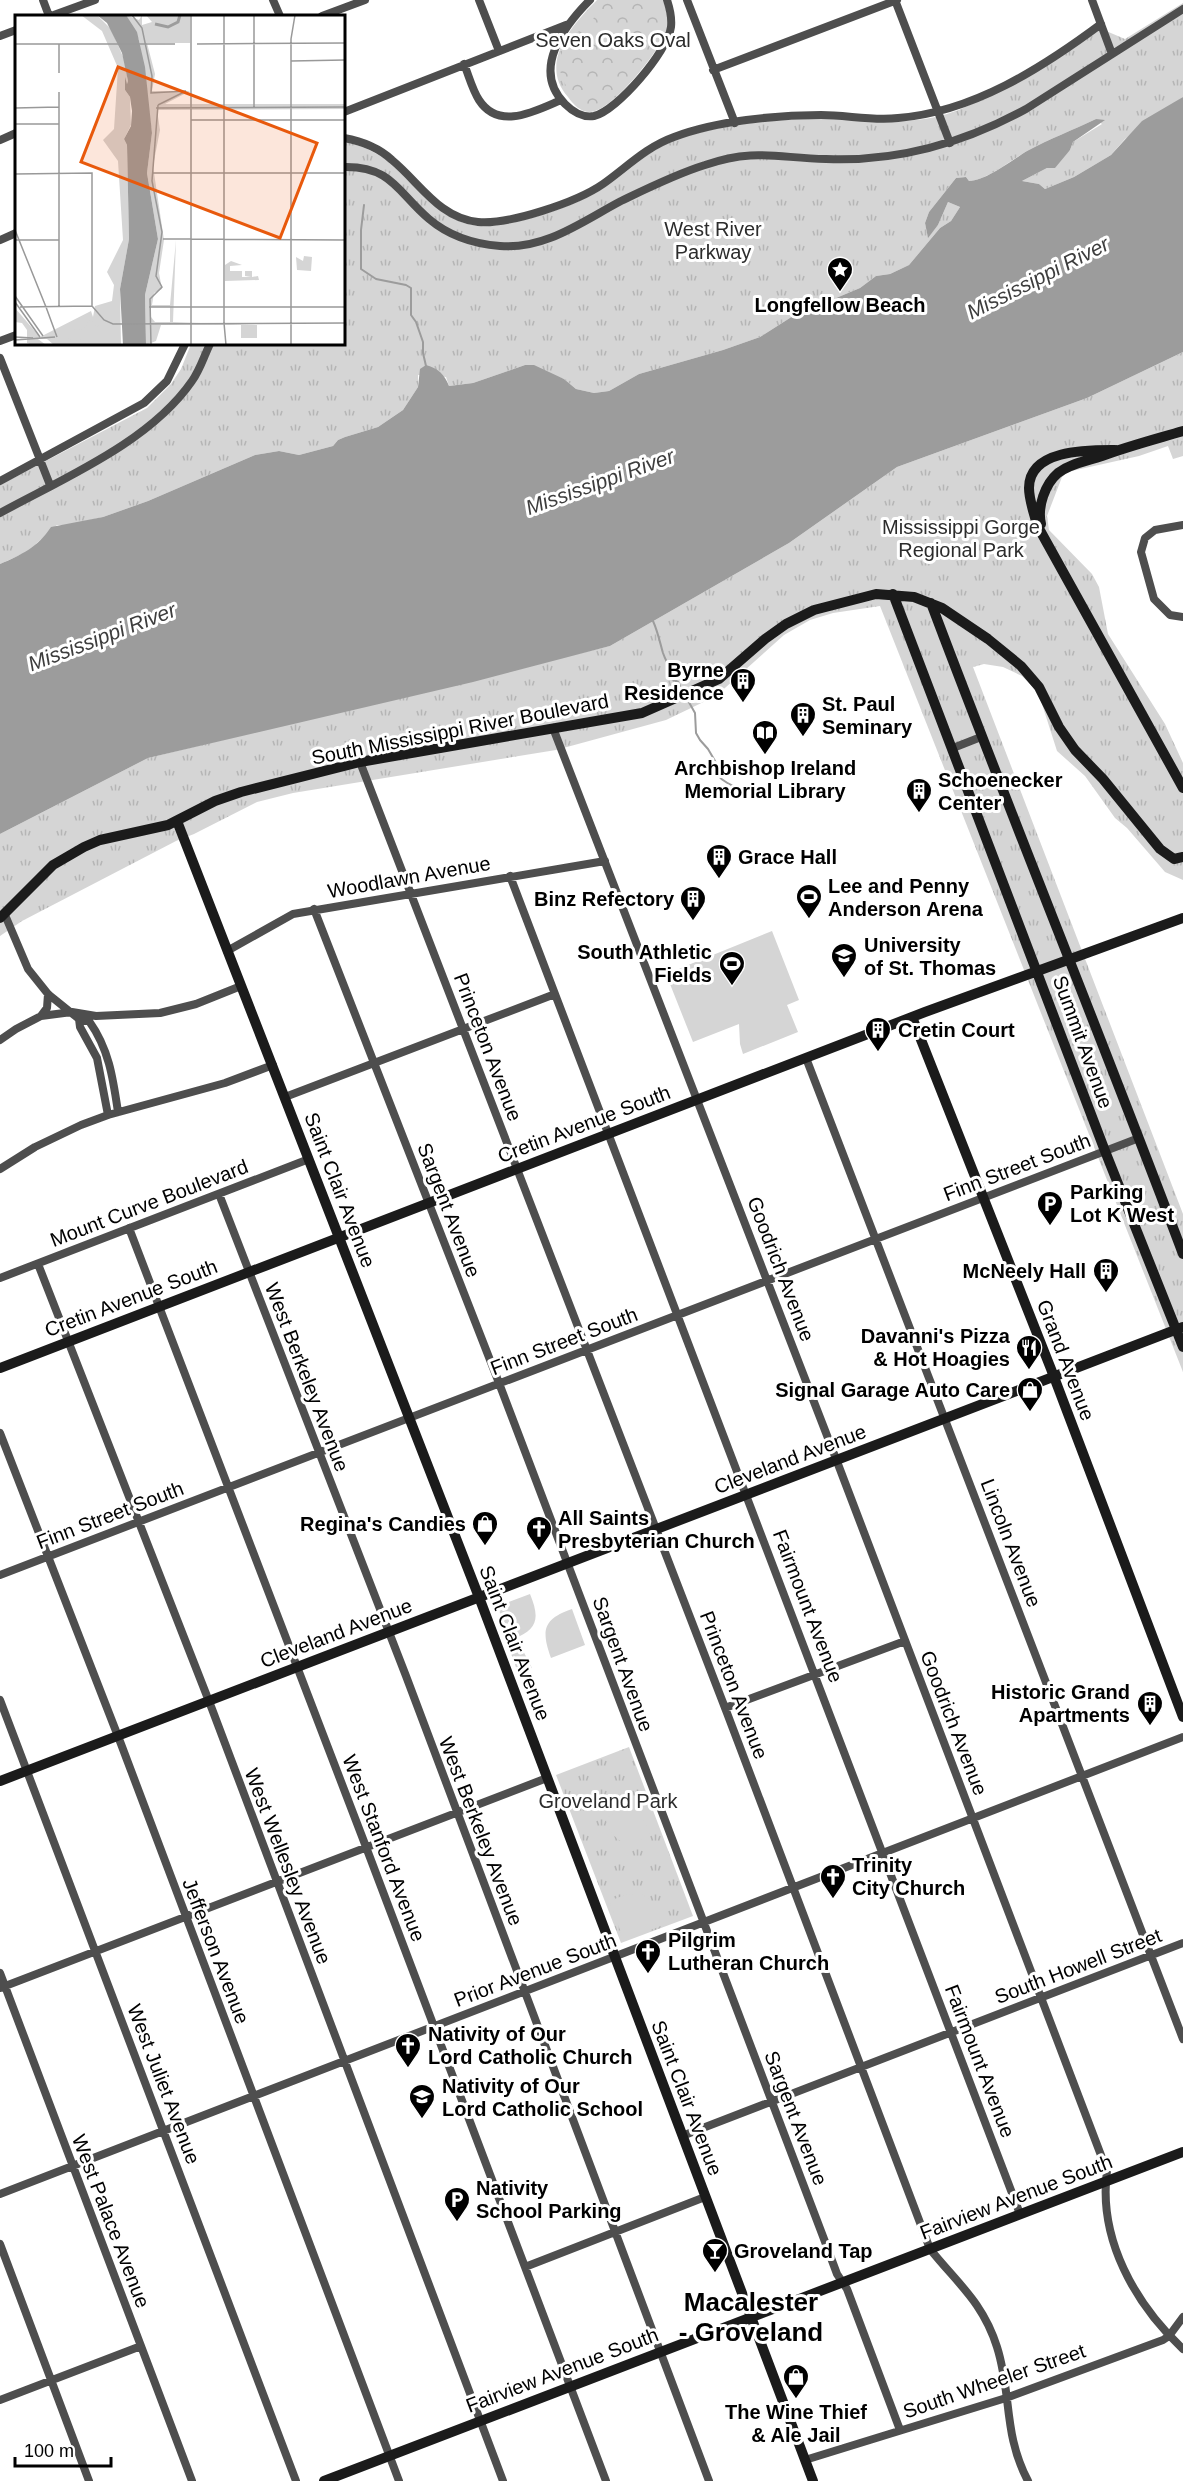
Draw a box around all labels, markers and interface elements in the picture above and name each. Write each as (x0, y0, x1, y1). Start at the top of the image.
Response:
inset map (15, 15, 345, 345)
park label: Seven Oaks Oval (535, 29, 691, 51)
park label: West River Parkway (664, 218, 762, 263)
water label: Mississippi River (963, 231, 1114, 323)
place icon: Longfellow Beach (825, 255, 855, 293)
place label: Longfellow Beach (754, 294, 926, 316)
water label: Mississippi River (522, 444, 678, 519)
park label: Mississippi Gorge Regional Park (882, 516, 1040, 561)
water label: Mississippi River (25, 597, 180, 675)
place label: Byrne Residence (624, 659, 724, 704)
building icon: Byrne Residence (728, 666, 758, 704)
street label: South Mississippi River Boulevard (310, 689, 610, 769)
place label: St. Paul Seminary (822, 693, 913, 738)
building icon: St. Paul Seminary (788, 700, 818, 738)
library icon: Archbishop Ireland Memorial Library (750, 718, 780, 756)
place label: Archbishop Ireland Memorial Library (674, 757, 856, 802)
place label: Schoenecker Center (938, 769, 1063, 814)
building icon: Schoenecker Center (904, 776, 934, 814)
building icon: Grace Hall (704, 842, 734, 880)
place label: Grace Hall (738, 846, 837, 868)
street label: Woodlawn Avenue (326, 852, 492, 902)
place label: Lee and Penny Anderson Arena (828, 875, 984, 920)
sports icon: Lee and Penny Anderson Arena (794, 882, 824, 920)
building icon: Binz Refectory (678, 884, 708, 922)
place label: Binz Refectory (534, 888, 675, 910)
place label: University of St. Thomas (864, 934, 996, 979)
place label: South Athletic Fields (577, 941, 712, 986)
school or university icon: University of St. Thomas (829, 941, 859, 979)
sports icon: South Athletic Fields (717, 949, 747, 987)
street label: Princeton Avenue (450, 970, 526, 1124)
street label: Summit Avenue (1049, 973, 1117, 1111)
building icon: Cretin Court (863, 1015, 893, 1053)
place label: Cretin Court (898, 1019, 1015, 1041)
street label: Cretin Avenue South (495, 1081, 673, 1167)
street label: Saint Clair Avenue (300, 1109, 380, 1271)
street label: Finn Street South (940, 1129, 1094, 1205)
street label: Sargent Avenue (413, 1140, 485, 1280)
street label: Mount Curve Boulevard (47, 1155, 251, 1251)
place label: Parking Lot K West (1070, 1181, 1174, 1226)
parking icon: Parking Lot K West (1035, 1189, 1065, 1227)
street label: Goodrich Avenue (743, 1194, 819, 1344)
street label: Cretin Avenue South (42, 1255, 220, 1341)
building icon: McNeely Hall (1091, 1256, 1121, 1294)
place label: McNeely Hall (963, 1260, 1086, 1282)
street label: West Berkeley Avenue (261, 1279, 353, 1475)
street label: Grand Avenue (1033, 1297, 1099, 1423)
street label: Finn Street South (487, 1303, 641, 1379)
place label: Davanni's Pizza & Hot Hoagies (861, 1325, 1011, 1370)
restaurant icon: Davanni's Pizza & Hot Hoagies (1014, 1333, 1044, 1371)
shop icon: Signal Garage Auto Care (1015, 1375, 1045, 1413)
place label: Signal Garage Auto Care (775, 1379, 1010, 1401)
street label: Cleveland Avenue (711, 1420, 869, 1498)
street label: Lincoln Avenue (976, 1476, 1046, 1610)
street label: Finn Street South (33, 1477, 187, 1553)
place label: All Saints Presbyterian Church (558, 1507, 755, 1552)
shop icon: Regina's Candies (470, 1509, 500, 1547)
place label: Regina's Candies (300, 1513, 466, 1535)
church icon: All Saints Presbyterian Church (524, 1514, 554, 1552)
street label: Fairmount Avenue (769, 1526, 847, 1686)
street label: Saint Clair Avenue (475, 1562, 555, 1724)
street label: Cleveland Avenue (257, 1594, 415, 1672)
street label: Sargent Avenue (588, 1594, 658, 1734)
street label: Princeton Avenue (696, 1608, 772, 1762)
street label: Goodrich Avenue (916, 1648, 992, 1798)
place label: Historic Grand Apartments (991, 1681, 1130, 1726)
building icon: Historic Grand Apartments (1135, 1689, 1165, 1727)
street label: West Berkeley Avenue (435, 1733, 527, 1929)
street label: West Stanford Avenue (338, 1752, 430, 1944)
street label: West Wellesley Avenue (240, 1765, 336, 1967)
park label: Groveland Park (539, 1790, 678, 1812)
place label: Trinity City Church (852, 1854, 965, 1899)
church icon: Trinity City Church (818, 1862, 848, 1900)
street label: Jefferson Avenue (178, 1875, 254, 2027)
street label: South Howell Street (992, 1924, 1165, 2008)
street label: Prior Avenue South (451, 1929, 619, 2011)
place label: Pilgrim Lutheran Church (668, 1929, 829, 1974)
church icon: Pilgrim Lutheran Church (633, 1937, 663, 1975)
street label: Fairmount Avenue (941, 1981, 1019, 2141)
street label: West Juliet Avenue (123, 2001, 205, 2167)
street label: Saint Clair Avenue (647, 2017, 727, 2179)
place label: Nativity of Our Lord Catholic Church (428, 2023, 632, 2068)
church icon: Nativity of Our Lord Catholic Church (393, 2031, 423, 2069)
street label: Sargent Avenue (760, 2048, 832, 2188)
place label: Nativity of Our Lord Catholic School (442, 2075, 643, 2120)
school or university icon: Nativity of Our Lord Catholic School (407, 2082, 437, 2120)
street label: West Palace Avenue (68, 2131, 154, 2311)
street label: Fairview Avenue South (917, 2150, 1115, 2244)
place label: Nativity School Parking (476, 2177, 622, 2222)
parking icon: Nativity School Parking (442, 2185, 472, 2223)
bar icon: Groveland Tap (700, 2236, 730, 2274)
place label: Groveland Tap (734, 2240, 873, 2262)
district label: Macalester - Groveland (679, 2287, 823, 2347)
street label: Fairview Avenue South (463, 2323, 661, 2417)
street label: South Wheeler Street (900, 2339, 1088, 2423)
shop icon: The Wine Thief & Ale Jail (781, 2362, 811, 2400)
place label: The Wine Thief & Ale Jail (725, 2401, 867, 2446)
scale bar (15, 2430, 111, 2468)
text: 100 m (24, 2441, 74, 2461)

